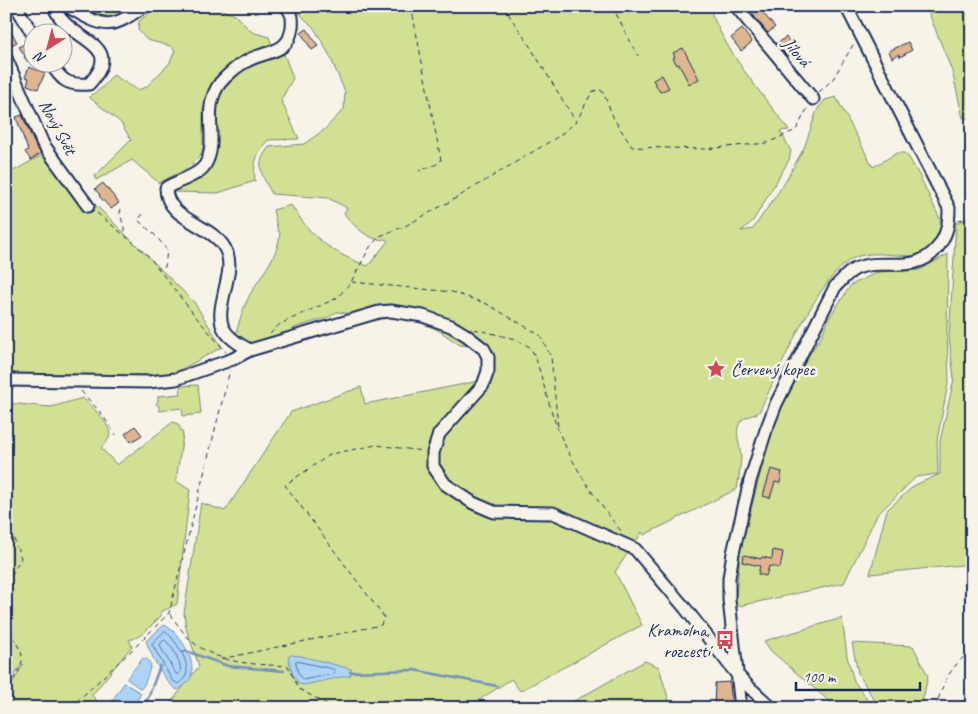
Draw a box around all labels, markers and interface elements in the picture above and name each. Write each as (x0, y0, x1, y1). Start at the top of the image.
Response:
north arrow (22, 22, 72, 72)
street label: Jílová (778, 32, 817, 73)
text: N (30, 47, 49, 68)
street label: Nový Svět (34, 96, 83, 160)
place icon: Červený kopec (705, 358, 727, 380)
place label: Červený kopec (731, 358, 816, 380)
place label: Kramolna, rozcestí (647, 619, 714, 662)
bus stop icon: Kramolna, rozcestí (714, 629, 736, 651)
scale bar (796, 659, 919, 691)
text: 100 m (803, 668, 837, 687)

